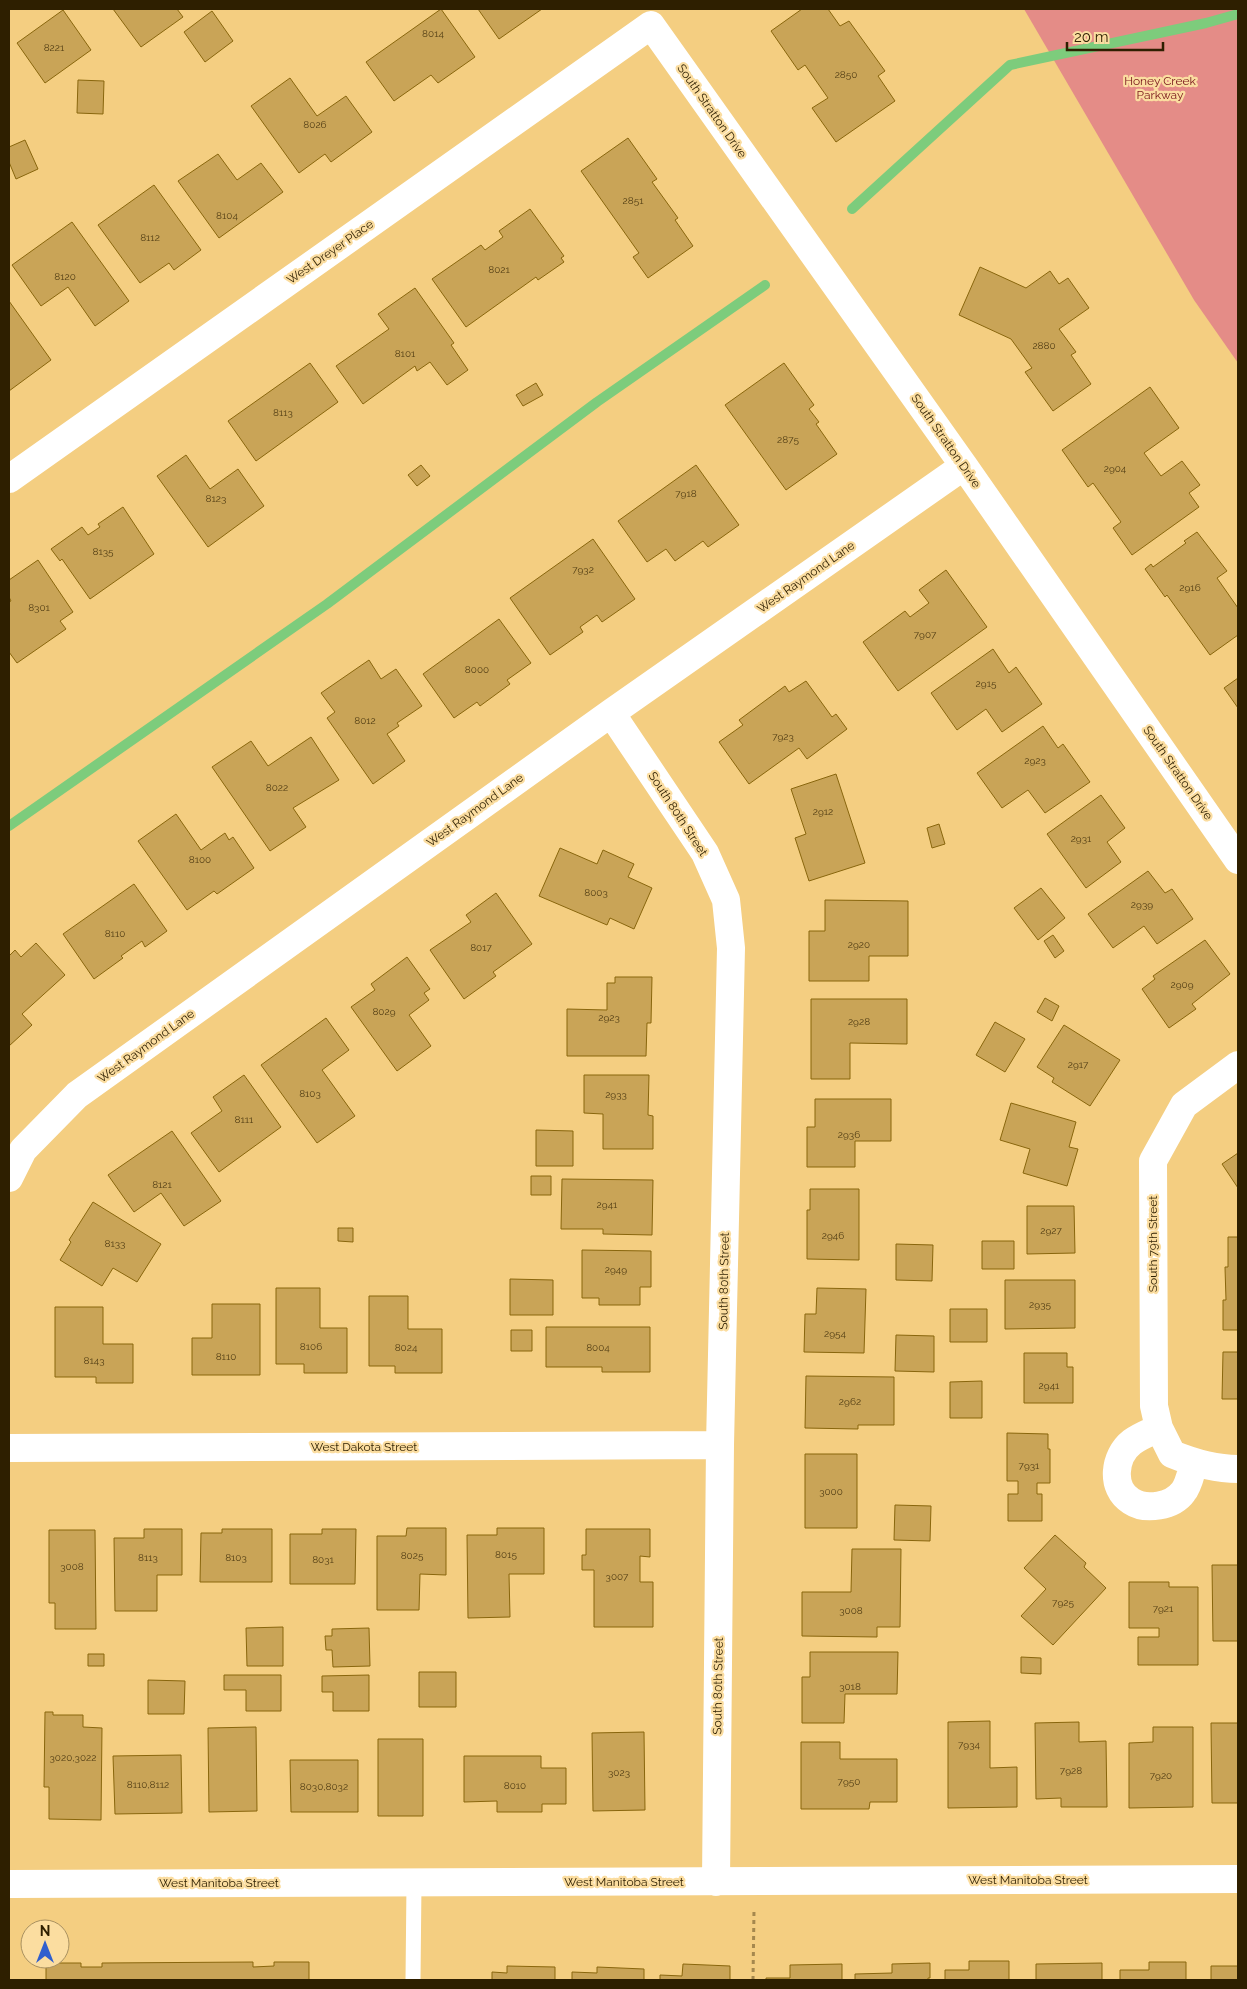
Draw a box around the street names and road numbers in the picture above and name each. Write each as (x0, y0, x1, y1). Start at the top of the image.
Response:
street label: South Stratton Drive (674, 61, 750, 161)
street label: West Dreyer Place (284, 217, 376, 287)
street label: South Stratton Drive (908, 391, 984, 491)
street label: West Raymond Lane (755, 538, 857, 616)
street label: South Stratton Drive (1140, 723, 1216, 823)
street label: South 80th Street (646, 769, 710, 859)
street label: West Raymond Lane (424, 770, 526, 850)
street label: West Raymond Lane (95, 1006, 197, 1086)
street label: South 79th Street (1146, 1196, 1160, 1292)
street label: South 80th Street (716, 1232, 732, 1330)
street label: West Dakota Street (311, 1440, 417, 1454)
street label: South 80th Street (710, 1637, 726, 1735)
street label: West Manitoba Street (968, 1873, 1088, 1887)
street label: West Manitoba Street (564, 1875, 684, 1889)
street label: West Manitoba Street (159, 1876, 279, 1890)

